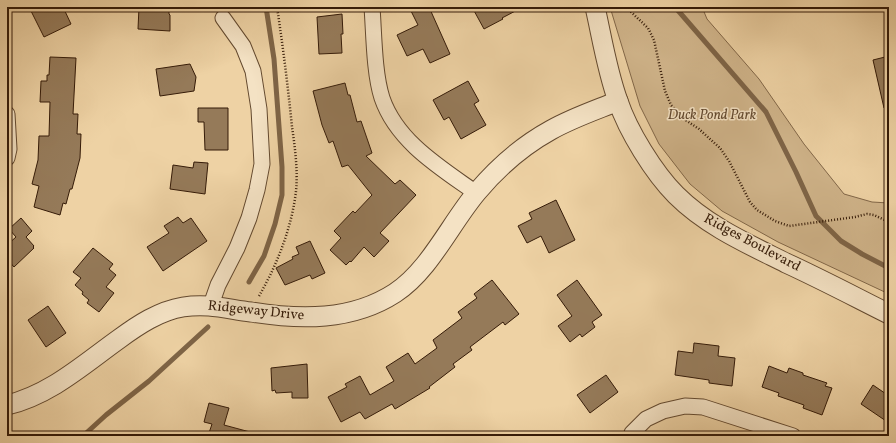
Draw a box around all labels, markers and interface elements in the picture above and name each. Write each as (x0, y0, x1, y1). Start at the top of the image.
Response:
park label: Duck Pond Park (668, 106, 757, 125)
street label: Ridges Boulevard (700, 209, 804, 277)
street label: Ridgeway Drive (207, 296, 306, 326)

